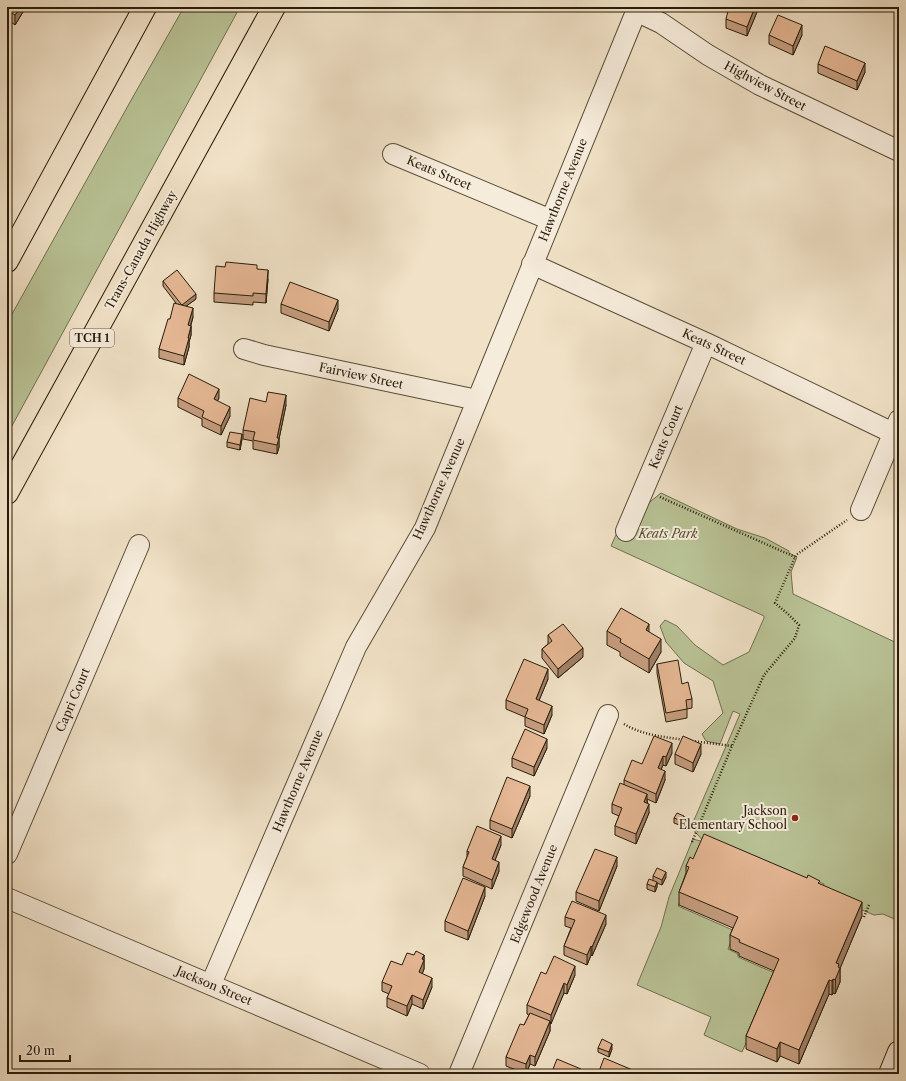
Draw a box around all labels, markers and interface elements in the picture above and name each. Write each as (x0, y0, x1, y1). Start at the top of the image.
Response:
street label: Highview Street (722, 58, 810, 114)
street label: Hawthorne Avenue (535, 136, 590, 244)
street label: Keats Street (405, 152, 474, 193)
street label: Trans-Canada Highway (102, 187, 180, 312)
street label: Keats Street (680, 325, 749, 368)
road number: TCH 1 (70, 329, 114, 347)
street label: Fairview Street (318, 359, 405, 392)
street label: Keats Court (645, 402, 686, 471)
street label: Hawthorne Avenue (409, 435, 468, 542)
park label: Keats Park (638, 526, 698, 541)
street label: Capri Court (52, 665, 93, 734)
street label: Hawthorne Avenue (269, 727, 326, 834)
place label: Jackson Elementary School (679, 803, 787, 832)
marker: Jackson Elementary School (790, 813, 800, 823)
street label: Edgewood Avenue (507, 842, 560, 945)
street label: Jackson Street (172, 962, 255, 1009)
scale bar (20, 1037, 70, 1063)
text: 20 m (26, 1043, 55, 1058)

